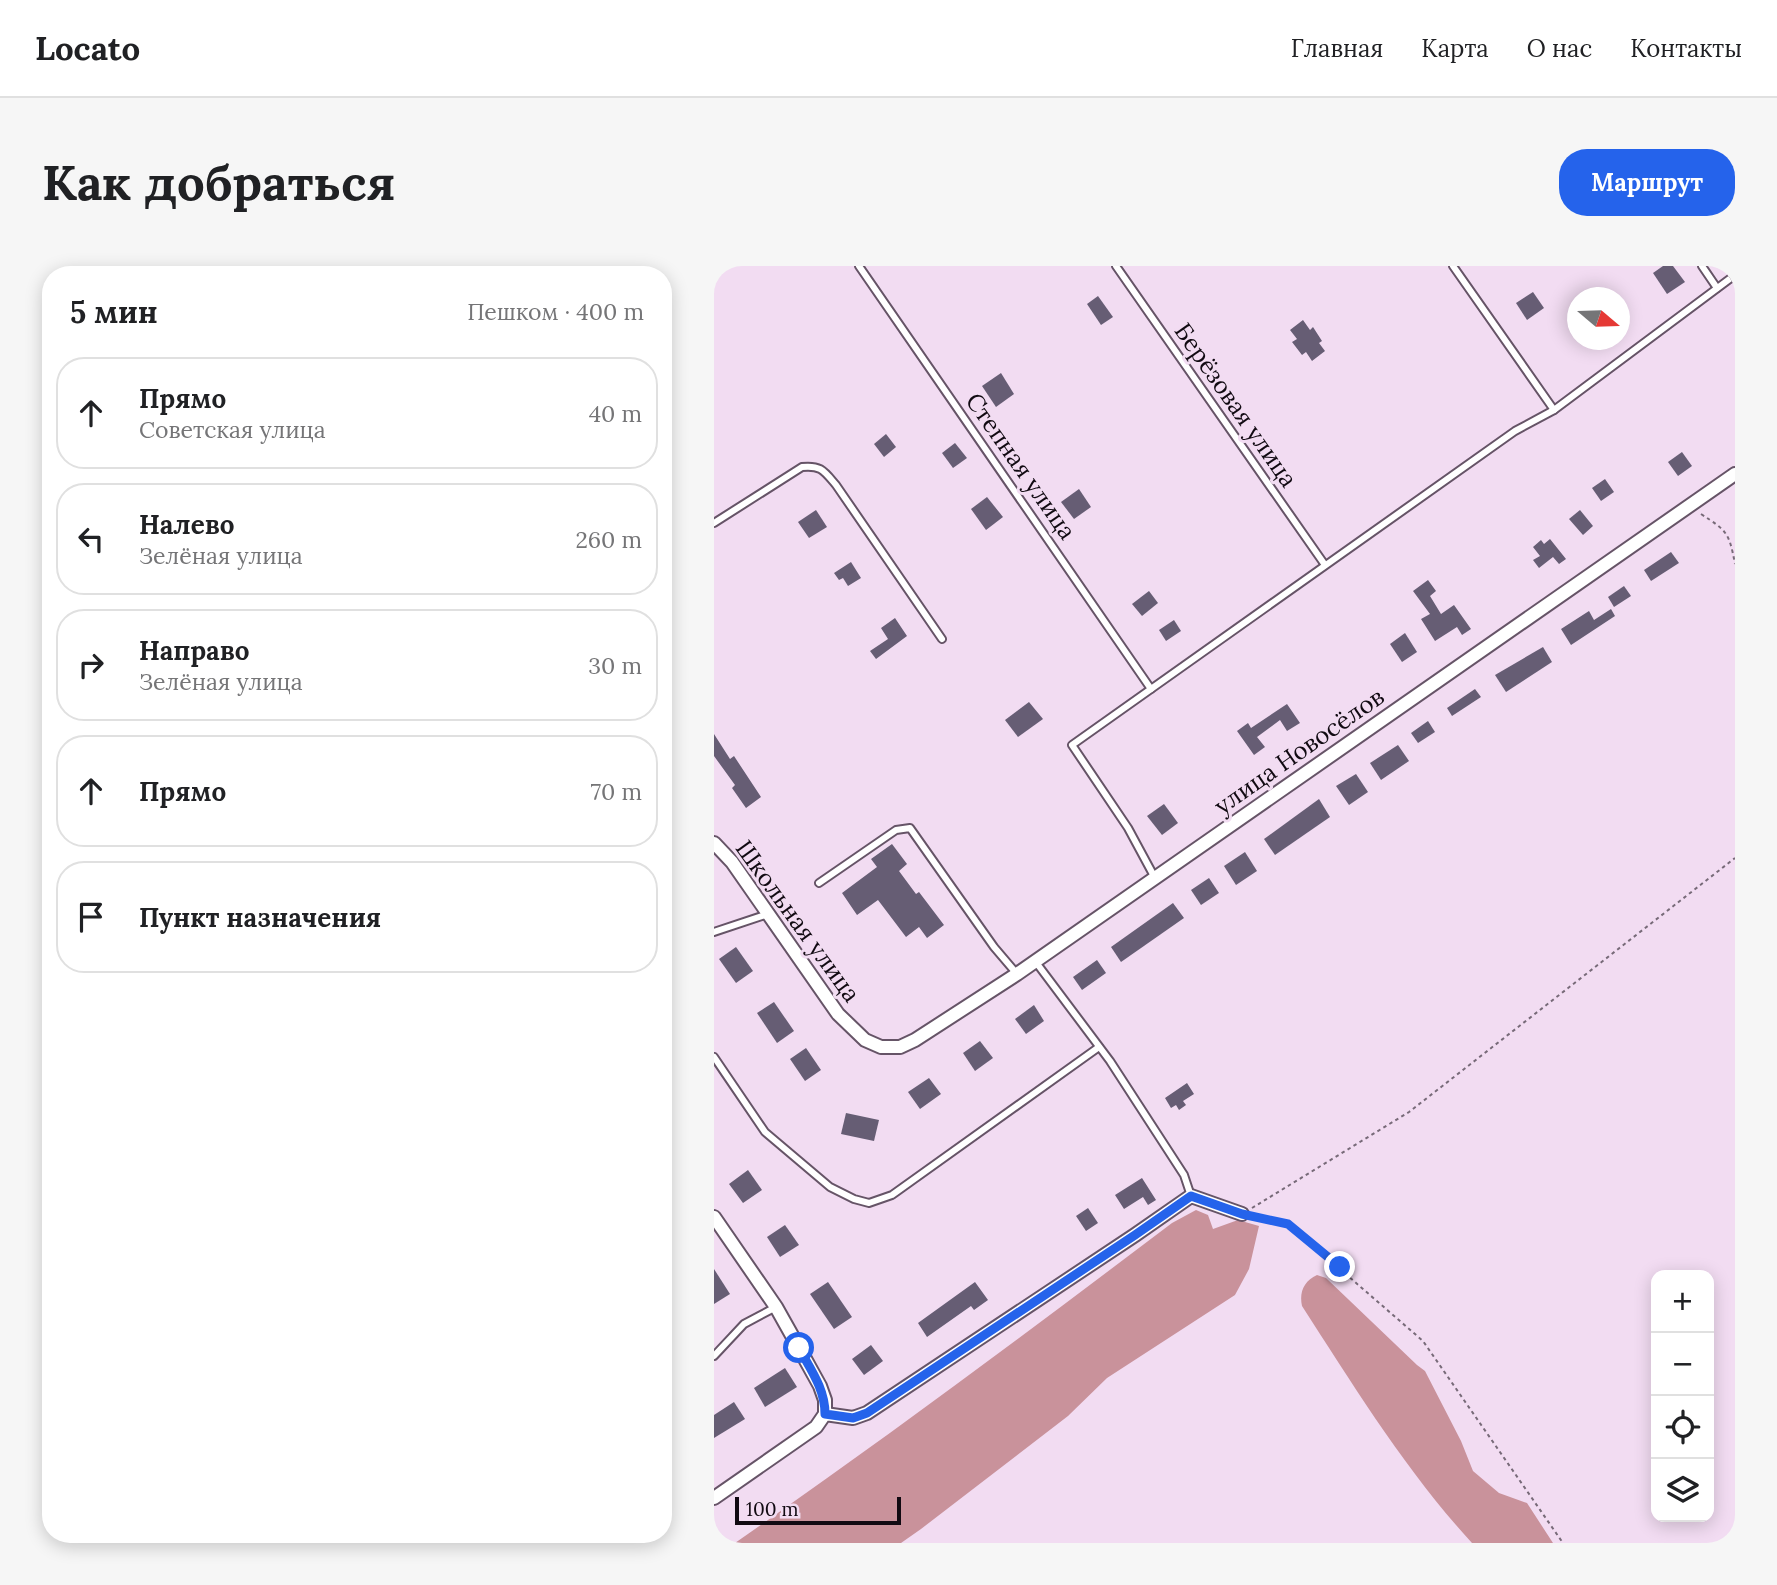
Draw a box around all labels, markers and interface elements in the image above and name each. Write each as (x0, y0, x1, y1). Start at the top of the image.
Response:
text: Locato (35, 27, 140, 69)
text: Главная (1291, 33, 1383, 64)
text: Карта (1421, 33, 1489, 64)
text: О нас (1527, 33, 1592, 64)
text: Контакты (1630, 33, 1742, 64)
button: Маршрут (1559, 149, 1735, 216)
text: Как добраться (42, 151, 396, 213)
north arrow (1567, 287, 1630, 350)
text: 5 мин (70, 293, 158, 331)
text: Пешком · 400 m (467, 297, 644, 326)
street label: Берёзовая улица (1168, 317, 1304, 493)
text: Прямо (139, 382, 226, 415)
street label: Степная улица (959, 387, 1083, 545)
icon: ahead (72, 394, 110, 432)
text: 40 m (589, 399, 642, 428)
text: Советская улица (139, 415, 326, 444)
text: Налево (139, 508, 235, 541)
icon: left (72, 520, 110, 558)
text: 260 m (575, 525, 642, 554)
text: Зелёная улица (139, 541, 303, 570)
text: Направо (139, 634, 250, 667)
icon: right (72, 646, 110, 684)
text: 30 m (588, 651, 642, 680)
text: Зелёная улица (139, 667, 303, 696)
street label: улица Новосёлов (1208, 681, 1390, 821)
icon: ahead (72, 772, 110, 810)
text: Прямо (139, 775, 226, 808)
text: 70 m (591, 777, 642, 806)
street label: Школьная улица (729, 834, 867, 1008)
icon: arrive (72, 898, 110, 936)
text: Пункт назначения (139, 901, 381, 934)
route end (1324, 1251, 1355, 1282)
map controls (1651, 1270, 1714, 1522)
button: + (1651, 1270, 1714, 1333)
route start (783, 1332, 814, 1363)
button: − (1651, 1333, 1714, 1396)
button: locate (1651, 1396, 1714, 1459)
button: layers (1651, 1459, 1714, 1522)
scale bar (735, 1494, 901, 1526)
text: 100 m (746, 1497, 799, 1521)

